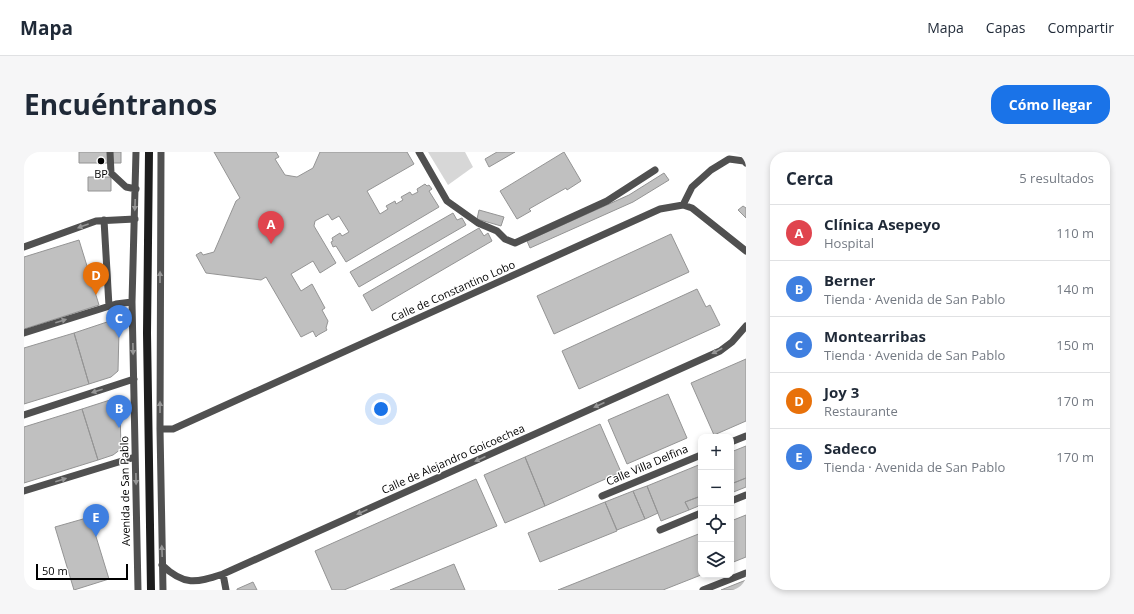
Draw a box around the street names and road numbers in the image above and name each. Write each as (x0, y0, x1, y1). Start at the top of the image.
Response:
street label: Calle de Constantino Lobo (388, 256, 518, 325)
street label: Calle de Alejandro Goicoechea (379, 420, 527, 497)
street label: Avenida de San Pablo (116, 435, 133, 546)
street label: Calle Villa Delfina (603, 440, 690, 489)

